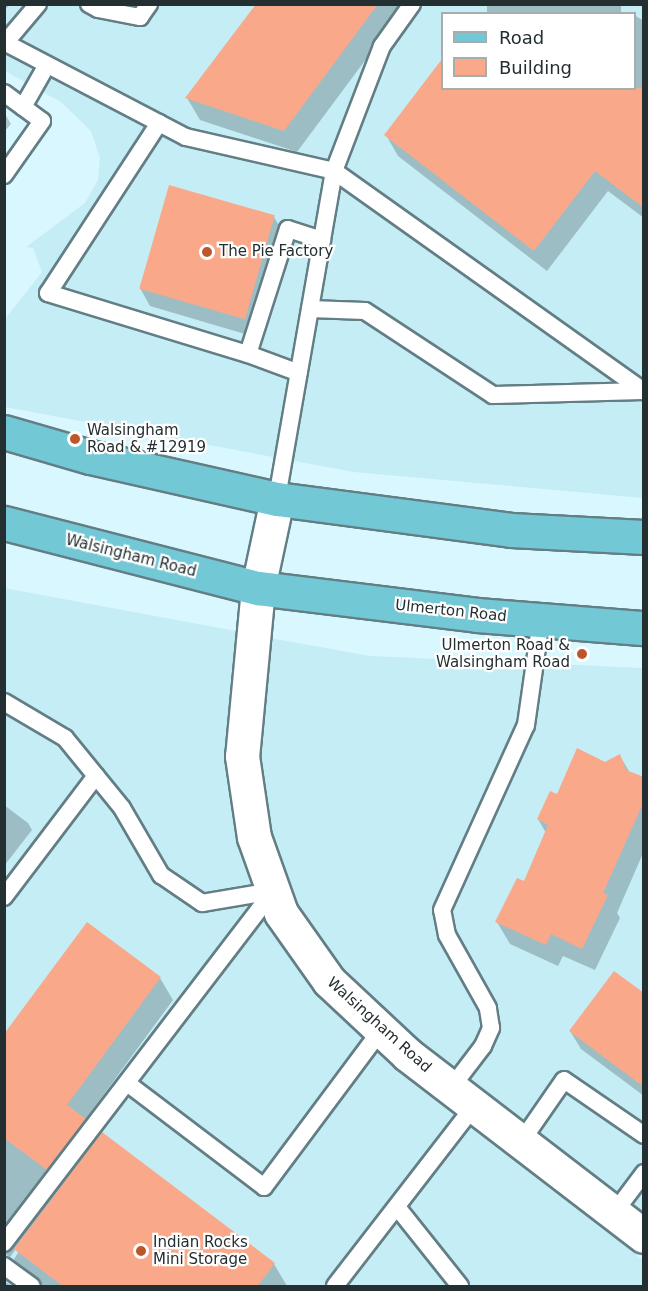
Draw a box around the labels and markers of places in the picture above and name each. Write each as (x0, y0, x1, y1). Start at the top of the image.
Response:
place label: The Pie Factory (219, 243, 333, 261)
marker: The Pie Factory (200, 245, 214, 259)
place label: Walsingham Road & #12919 (87, 421, 206, 456)
marker: Walsingham Road & #12919 (68, 432, 82, 446)
place label: Ulmerton Road & Walsingham Road (436, 636, 570, 671)
marker: Ulmerton Road & Walsingham Road (575, 647, 589, 661)
place label: Indian Rocks Mini Storage (153, 1233, 248, 1268)
marker: Indian Rocks Mini Storage (134, 1244, 148, 1258)

